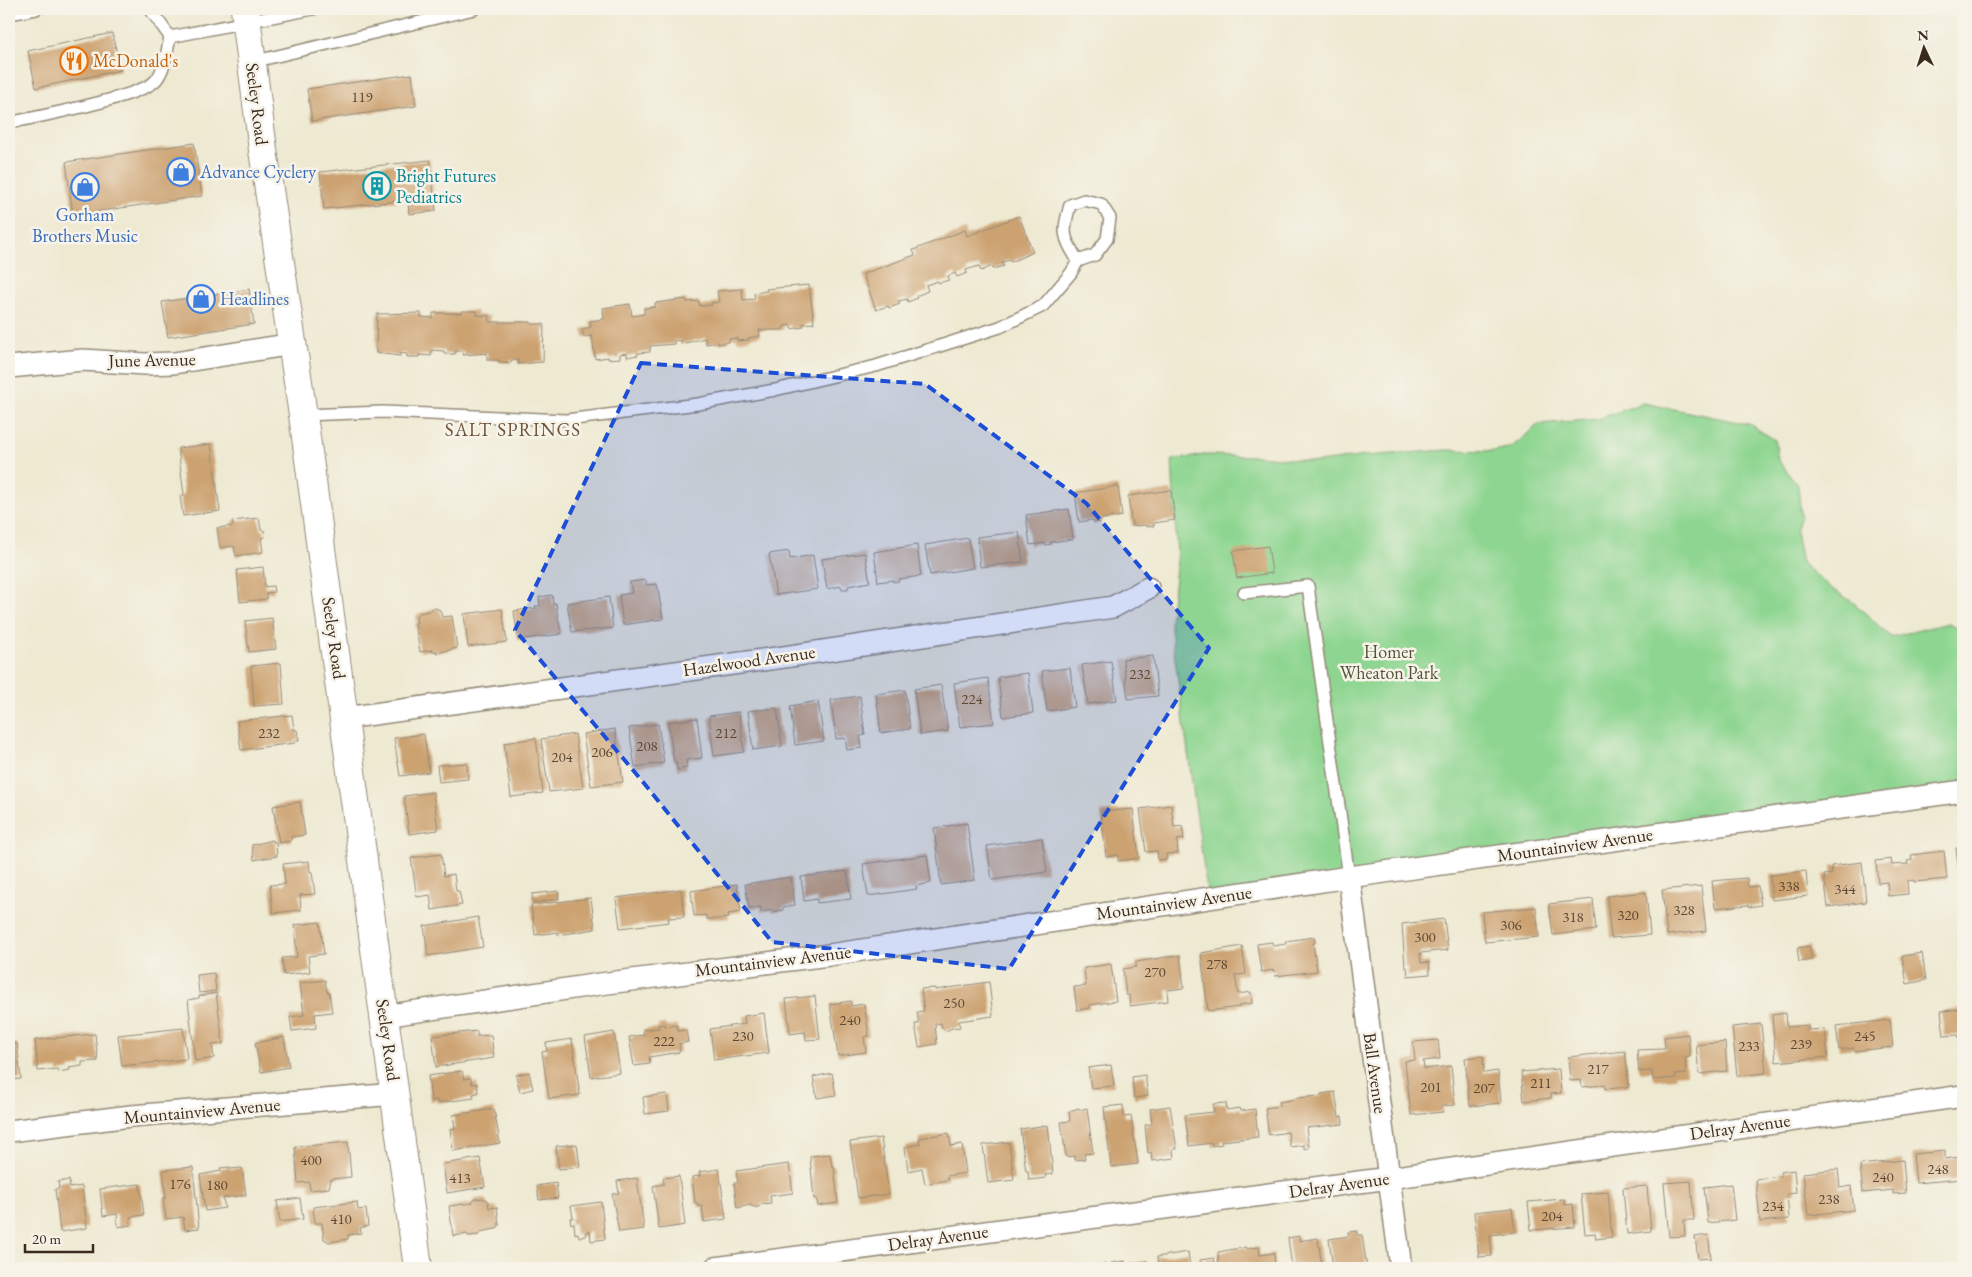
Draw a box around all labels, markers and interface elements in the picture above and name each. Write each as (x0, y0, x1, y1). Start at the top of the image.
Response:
north arrow (1900, 22, 1950, 72)
text: N (1917, 26, 1930, 44)
restaurant icon: McDonald's (59, 46, 89, 76)
place label: McDonald's (93, 49, 178, 72)
street label: Seeley Road (241, 61, 274, 147)
house number: 119 (351, 87, 373, 106)
shop icon: Advance Cyclery (166, 157, 196, 187)
place label: Advance Cyclery (199, 160, 316, 183)
place label: Bright Futures Pediatrics (396, 164, 496, 208)
building icon: Bright Futures Pediatrics (362, 171, 392, 201)
shop icon: Gorham Brothers Music (70, 172, 100, 202)
place label: Gorham Brothers Music (32, 203, 138, 247)
shop icon: Headlines (186, 284, 216, 314)
place label: Headlines (220, 287, 289, 310)
street label: June Avenue (106, 347, 196, 372)
district label: SALT SPRINGS (445, 417, 581, 442)
street label: Seeley Road (317, 595, 352, 681)
street label: Hazelwood Avenue (681, 640, 817, 681)
park label: Homer Wheaton Park (1340, 640, 1439, 684)
house number: 232 (1129, 664, 1152, 683)
house number: 224 (961, 689, 984, 708)
house number: 232 (258, 723, 281, 742)
house number: 212 (715, 723, 738, 742)
house number: 208 (636, 736, 658, 755)
house number: 206 (591, 742, 613, 761)
house number: 204 (551, 747, 574, 766)
street label: Mountainview Avenue (1496, 822, 1654, 867)
house number: 338 (1778, 876, 1800, 895)
house number: 344 (1834, 879, 1857, 898)
street label: Mountainview Avenue (1095, 880, 1253, 925)
house number: 328 (1673, 900, 1695, 919)
house number: 320 (1617, 905, 1639, 924)
house number: 318 (1562, 907, 1584, 926)
house number: 306 (1500, 915, 1522, 934)
house number: 300 (1414, 927, 1436, 946)
street label: Mountainview Avenue (694, 940, 852, 981)
house number: 278 (1206, 954, 1228, 973)
house number: 270 (1144, 962, 1166, 981)
house number: 250 (943, 993, 965, 1012)
street label: Seeley Road (371, 997, 406, 1083)
house number: 240 (839, 1010, 861, 1029)
house number: 230 (732, 1026, 754, 1045)
house number: 245 (1854, 1026, 1876, 1045)
house number: 222 (653, 1031, 676, 1050)
street label: Ball Avenue (1358, 1031, 1393, 1115)
house number: 239 (1790, 1034, 1812, 1053)
house number: 233 (1738, 1036, 1760, 1055)
house number: 217 (1587, 1059, 1610, 1078)
house number: 211 (1530, 1073, 1552, 1092)
house number: 201 (1420, 1077, 1442, 1096)
house number: 207 (1473, 1078, 1496, 1097)
street label: Mountainview Avenue (123, 1092, 281, 1129)
street label: Delray Avenue (1688, 1108, 1792, 1145)
house number: 400 (300, 1150, 322, 1169)
house number: 248 (1927, 1159, 1949, 1178)
street label: Delray Avenue (1287, 1166, 1391, 1203)
house number: 240 (1872, 1167, 1894, 1186)
house number: 413 (449, 1168, 471, 1187)
house number: 176 (169, 1174, 191, 1193)
house number: 180 (206, 1175, 228, 1194)
house number: 238 (1818, 1189, 1840, 1208)
house number: 234 (1762, 1196, 1785, 1215)
house number: 204 (1541, 1206, 1564, 1225)
house number: 410 (330, 1209, 352, 1228)
street label: Delray Avenue (886, 1219, 990, 1256)
scale bar (25, 1222, 92, 1254)
text: 20 m (32, 1229, 61, 1248)

